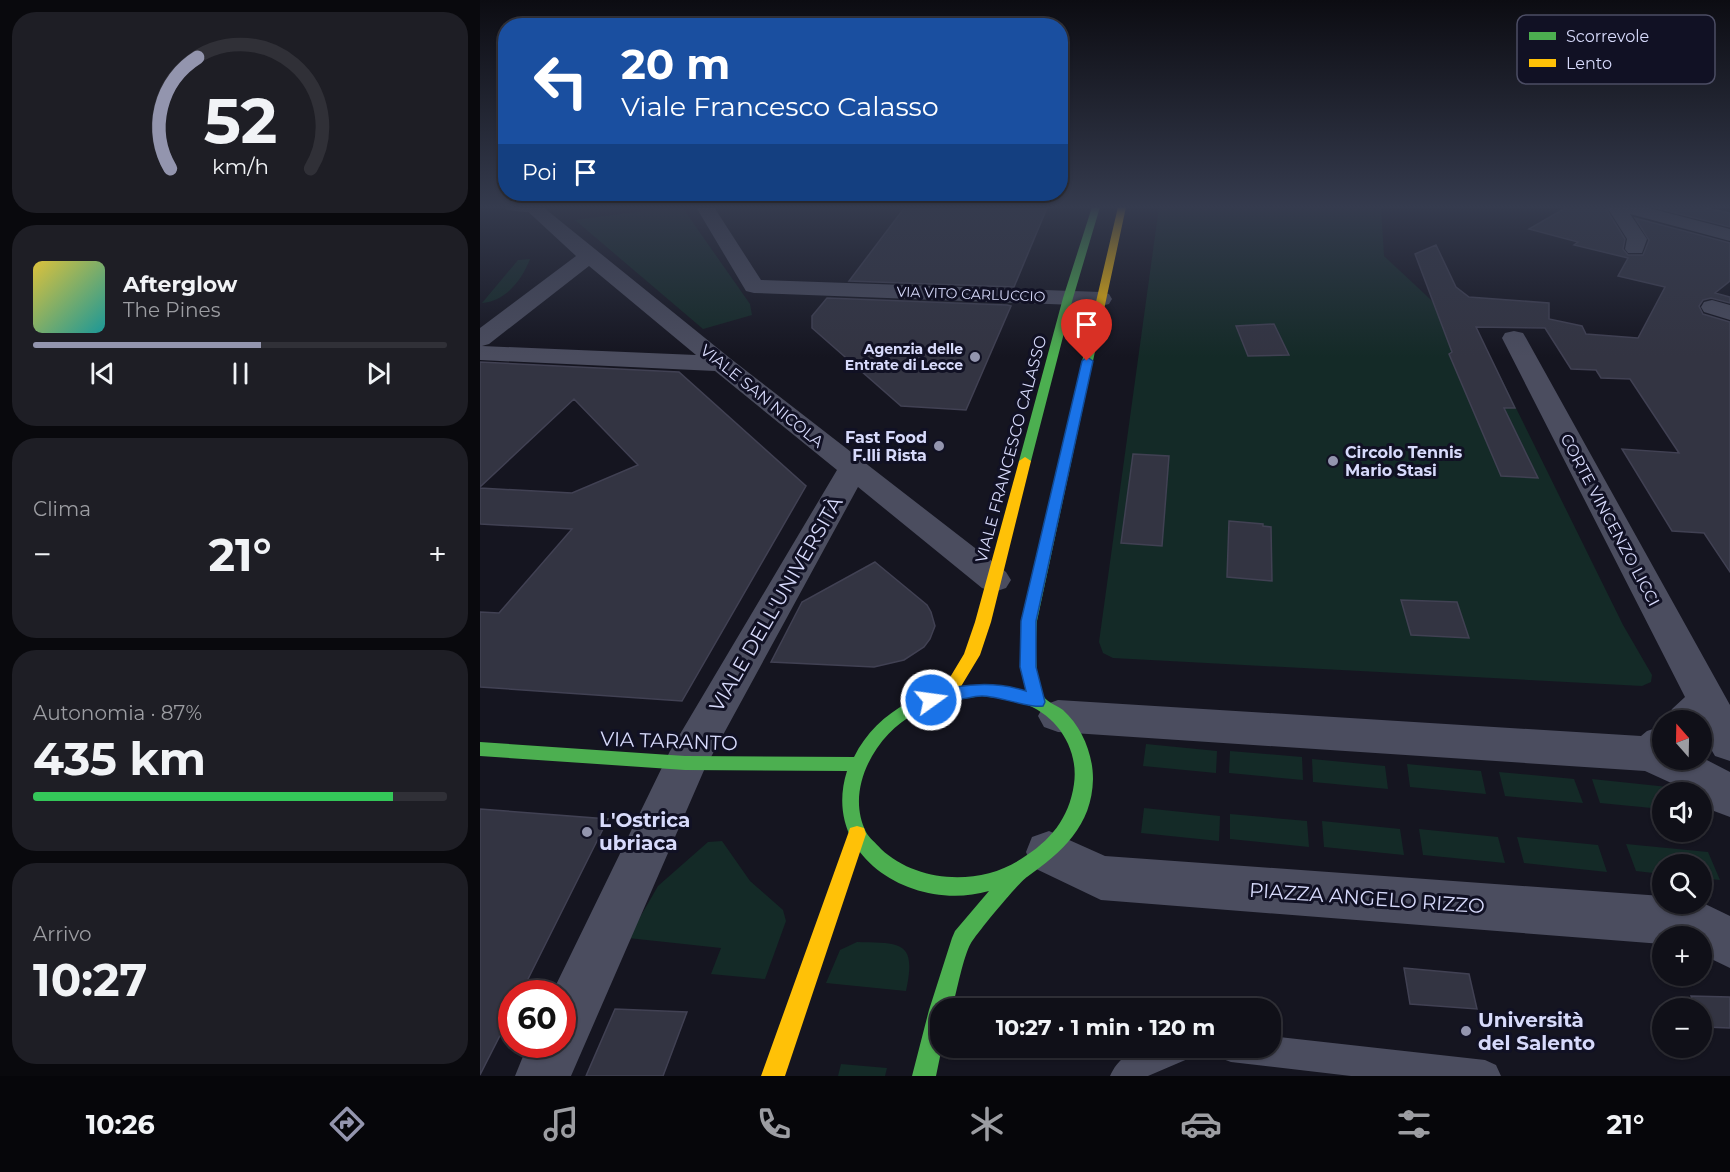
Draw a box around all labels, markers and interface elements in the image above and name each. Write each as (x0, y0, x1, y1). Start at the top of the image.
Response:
legend (1517, 15, 1715, 84)
text: Scorrevole (1566, 27, 1649, 46)
text: 20 m (621, 38, 730, 90)
icon: left (522, 42, 600, 120)
text: Lento (1566, 54, 1612, 73)
text: 52 (203, 84, 277, 160)
text: Viale Francesco Calasso (621, 90, 939, 123)
text: km/h (211, 154, 269, 180)
icon: arrive (569, 156, 602, 189)
text: Poi (522, 159, 557, 186)
text: Afterglow (123, 271, 237, 298)
street label: VIA VITO CARLUCCIO (896, 282, 1046, 306)
text: The Pines (123, 298, 220, 322)
pin (1061, 299, 1112, 361)
icon: arrive (1070, 308, 1103, 341)
street label: VIALE FRANCESCO CALASSO (971, 333, 1051, 565)
street label: VIALE SAN NICOLA (697, 340, 828, 452)
place label: Agenzia delle Entrate di Lecce (845, 340, 963, 374)
marker: Agenzia delle Entrate di Lecce (968, 350, 982, 364)
icon: previous (86, 357, 119, 390)
icon: pause (224, 357, 257, 390)
icon: next (362, 357, 395, 390)
place label: Fast Food F.lli Rista (845, 428, 927, 465)
street label: CORTE VINCENZO LICCI (1556, 430, 1664, 610)
marker: Fast Food F.lli Rista (932, 439, 946, 453)
place label: Circolo Tennis Mario Stasi (1345, 443, 1463, 480)
marker: Circolo Tennis Mario Stasi (1326, 454, 1340, 468)
street label: VIALE DELL'UNIVERSITÀ (704, 491, 848, 716)
text: Clima (33, 497, 91, 521)
text: 21° (208, 527, 272, 582)
text: − (33, 534, 52, 574)
text: + (428, 534, 447, 574)
position arrow (899, 668, 963, 732)
text: Autonomia · 87% (33, 701, 202, 725)
north arrow (1652, 710, 1712, 770)
map controls (1652, 710, 1712, 1058)
street label: VIA TARANTO (600, 727, 738, 755)
text: 435 km (33, 731, 206, 786)
button: sound (1652, 782, 1712, 842)
place label: L'Ostrica ubriaca (599, 808, 690, 855)
marker: L'Ostrica ubriaca (580, 825, 594, 839)
button: search (1652, 854, 1712, 914)
street label: PIAZZA ANGELO RIZZO (1248, 878, 1486, 918)
text: Arrivo (33, 922, 92, 946)
button: + (1652, 926, 1712, 986)
text: 10:27 (33, 952, 147, 1007)
speed limit sign: 60 (498, 980, 576, 1058)
button: − (1652, 998, 1712, 1058)
place label: Università del Salento (1478, 1008, 1595, 1055)
text: 10:27 · 1 min · 120 m (996, 1014, 1215, 1041)
marker: Università del Salento (1459, 1024, 1473, 1038)
icon: directions (326, 1103, 368, 1145)
icon: music (540, 1103, 582, 1145)
icon: phone (753, 1103, 795, 1145)
icon: climate (966, 1103, 1008, 1145)
icon: car (1180, 1103, 1222, 1145)
icon: filters (1393, 1103, 1435, 1145)
text: 10:26 (86, 1108, 155, 1141)
text: 21° (1606, 1108, 1644, 1141)

